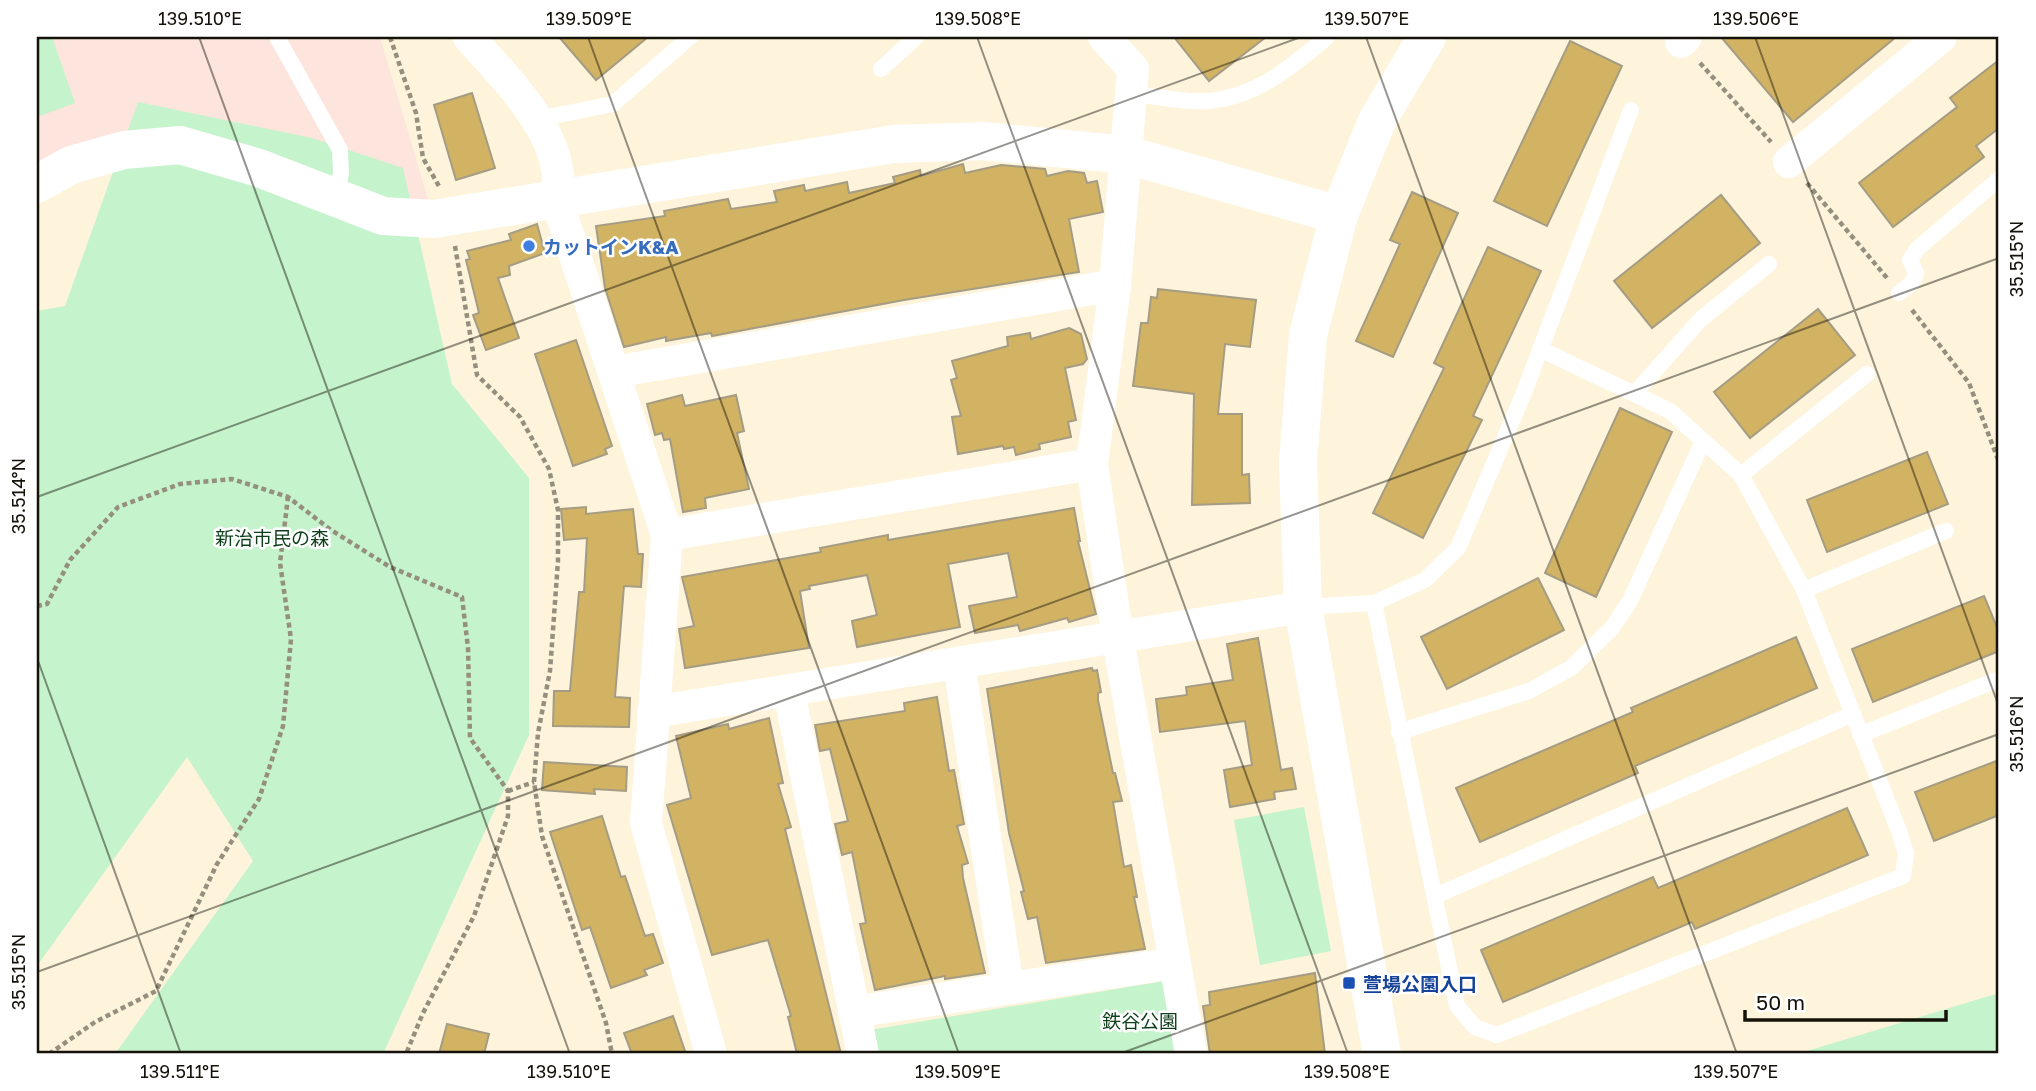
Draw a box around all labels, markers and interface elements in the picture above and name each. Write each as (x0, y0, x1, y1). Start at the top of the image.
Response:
text: 139.510°E (158, 7, 242, 29)
text: 139.509°E (546, 7, 632, 29)
text: 139.508°E (935, 7, 1021, 29)
text: 139.507°E (1325, 7, 1409, 29)
text: 139.506°E (1713, 7, 1799, 29)
text: 35.515°N (2005, 221, 2027, 297)
place label: カットインK&A (543, 235, 679, 258)
marker: カットインK&A (521, 238, 537, 254)
text: 35.514°N (7, 458, 29, 534)
park label: 新治市民の森 (215, 526, 329, 549)
text: 35.516°N (2005, 695, 2027, 773)
text: 35.515°N (7, 934, 29, 1010)
place label: 萱場公園入口 (1363, 972, 1477, 995)
marker: 萱場公園入口 (1341, 975, 1357, 991)
scale bar (1745, 979, 1947, 1023)
text: 50 m (1756, 989, 1805, 1015)
park label: 鉄谷公園 (1102, 1009, 1178, 1032)
text: 139.511°E (140, 1060, 220, 1082)
text: 139.510°E (527, 1060, 611, 1082)
text: 139.509°E (915, 1060, 1001, 1082)
text: 139.508°E (1304, 1060, 1390, 1082)
text: 139.507°E (1694, 1060, 1778, 1082)

